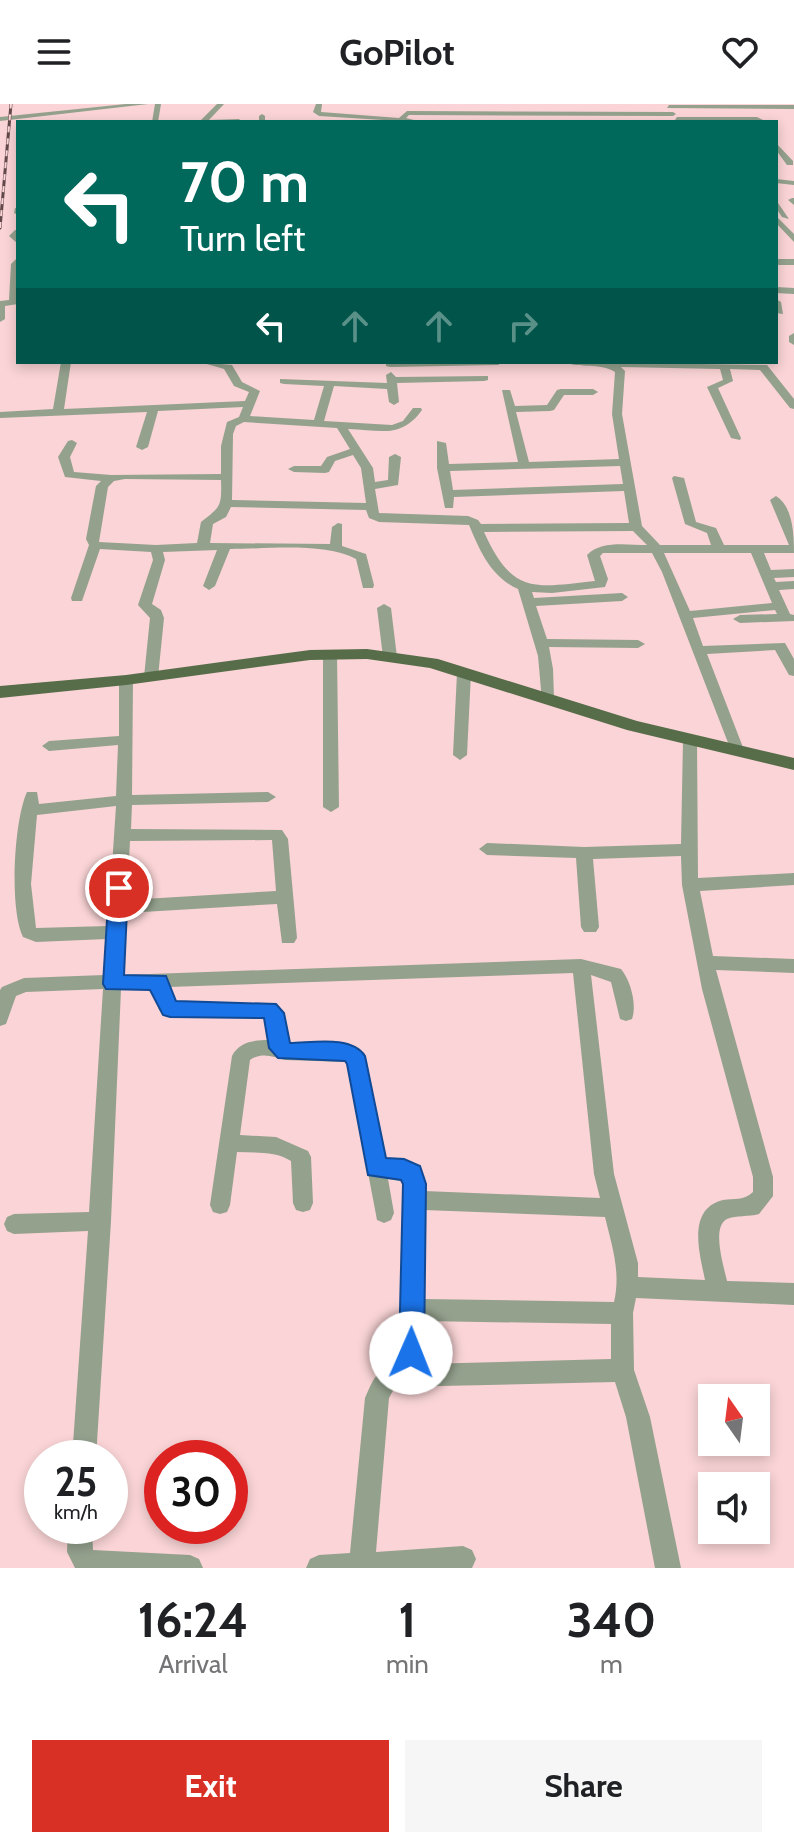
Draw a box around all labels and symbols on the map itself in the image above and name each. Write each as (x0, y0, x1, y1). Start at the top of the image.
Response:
pin (85, 854, 153, 922)
position arrow (369, 1311, 453, 1395)
north arrow (698, 1384, 770, 1456)
speed limit sign: 30 (144, 1440, 248, 1544)

